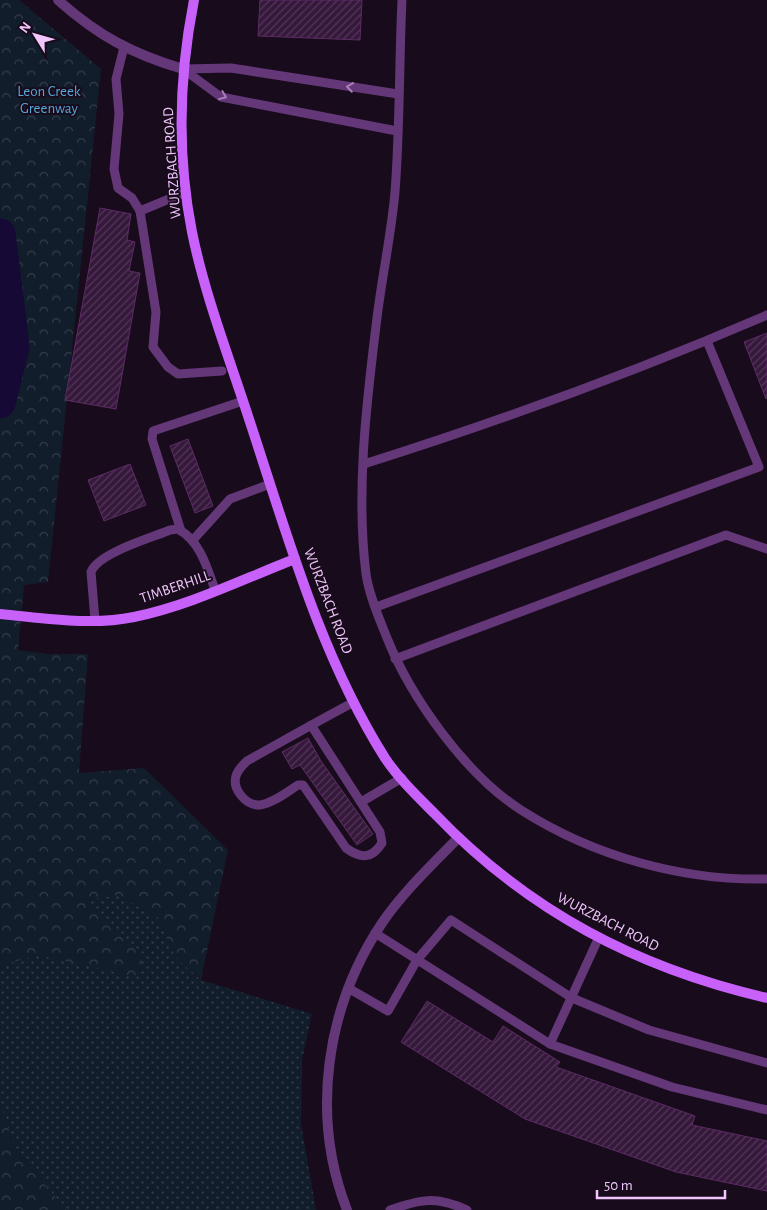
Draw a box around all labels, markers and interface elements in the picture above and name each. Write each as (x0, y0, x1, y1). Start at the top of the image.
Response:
north arrow (10, 10, 60, 60)
text: N (17, 20, 34, 36)
one-way arrow (346, 82, 354, 92)
park label: Leon Creek Greenway (17, 84, 81, 116)
one-way arrow (218, 90, 227, 100)
street label: WURZBACH ROAD (161, 106, 183, 219)
street label: WURZBACH ROAD (301, 546, 355, 656)
street label: TIMBERHILL (138, 568, 213, 606)
street label: WURZBACH ROAD (555, 890, 662, 954)
scale bar (597, 1168, 724, 1200)
text: 50 m (604, 1178, 633, 1193)

